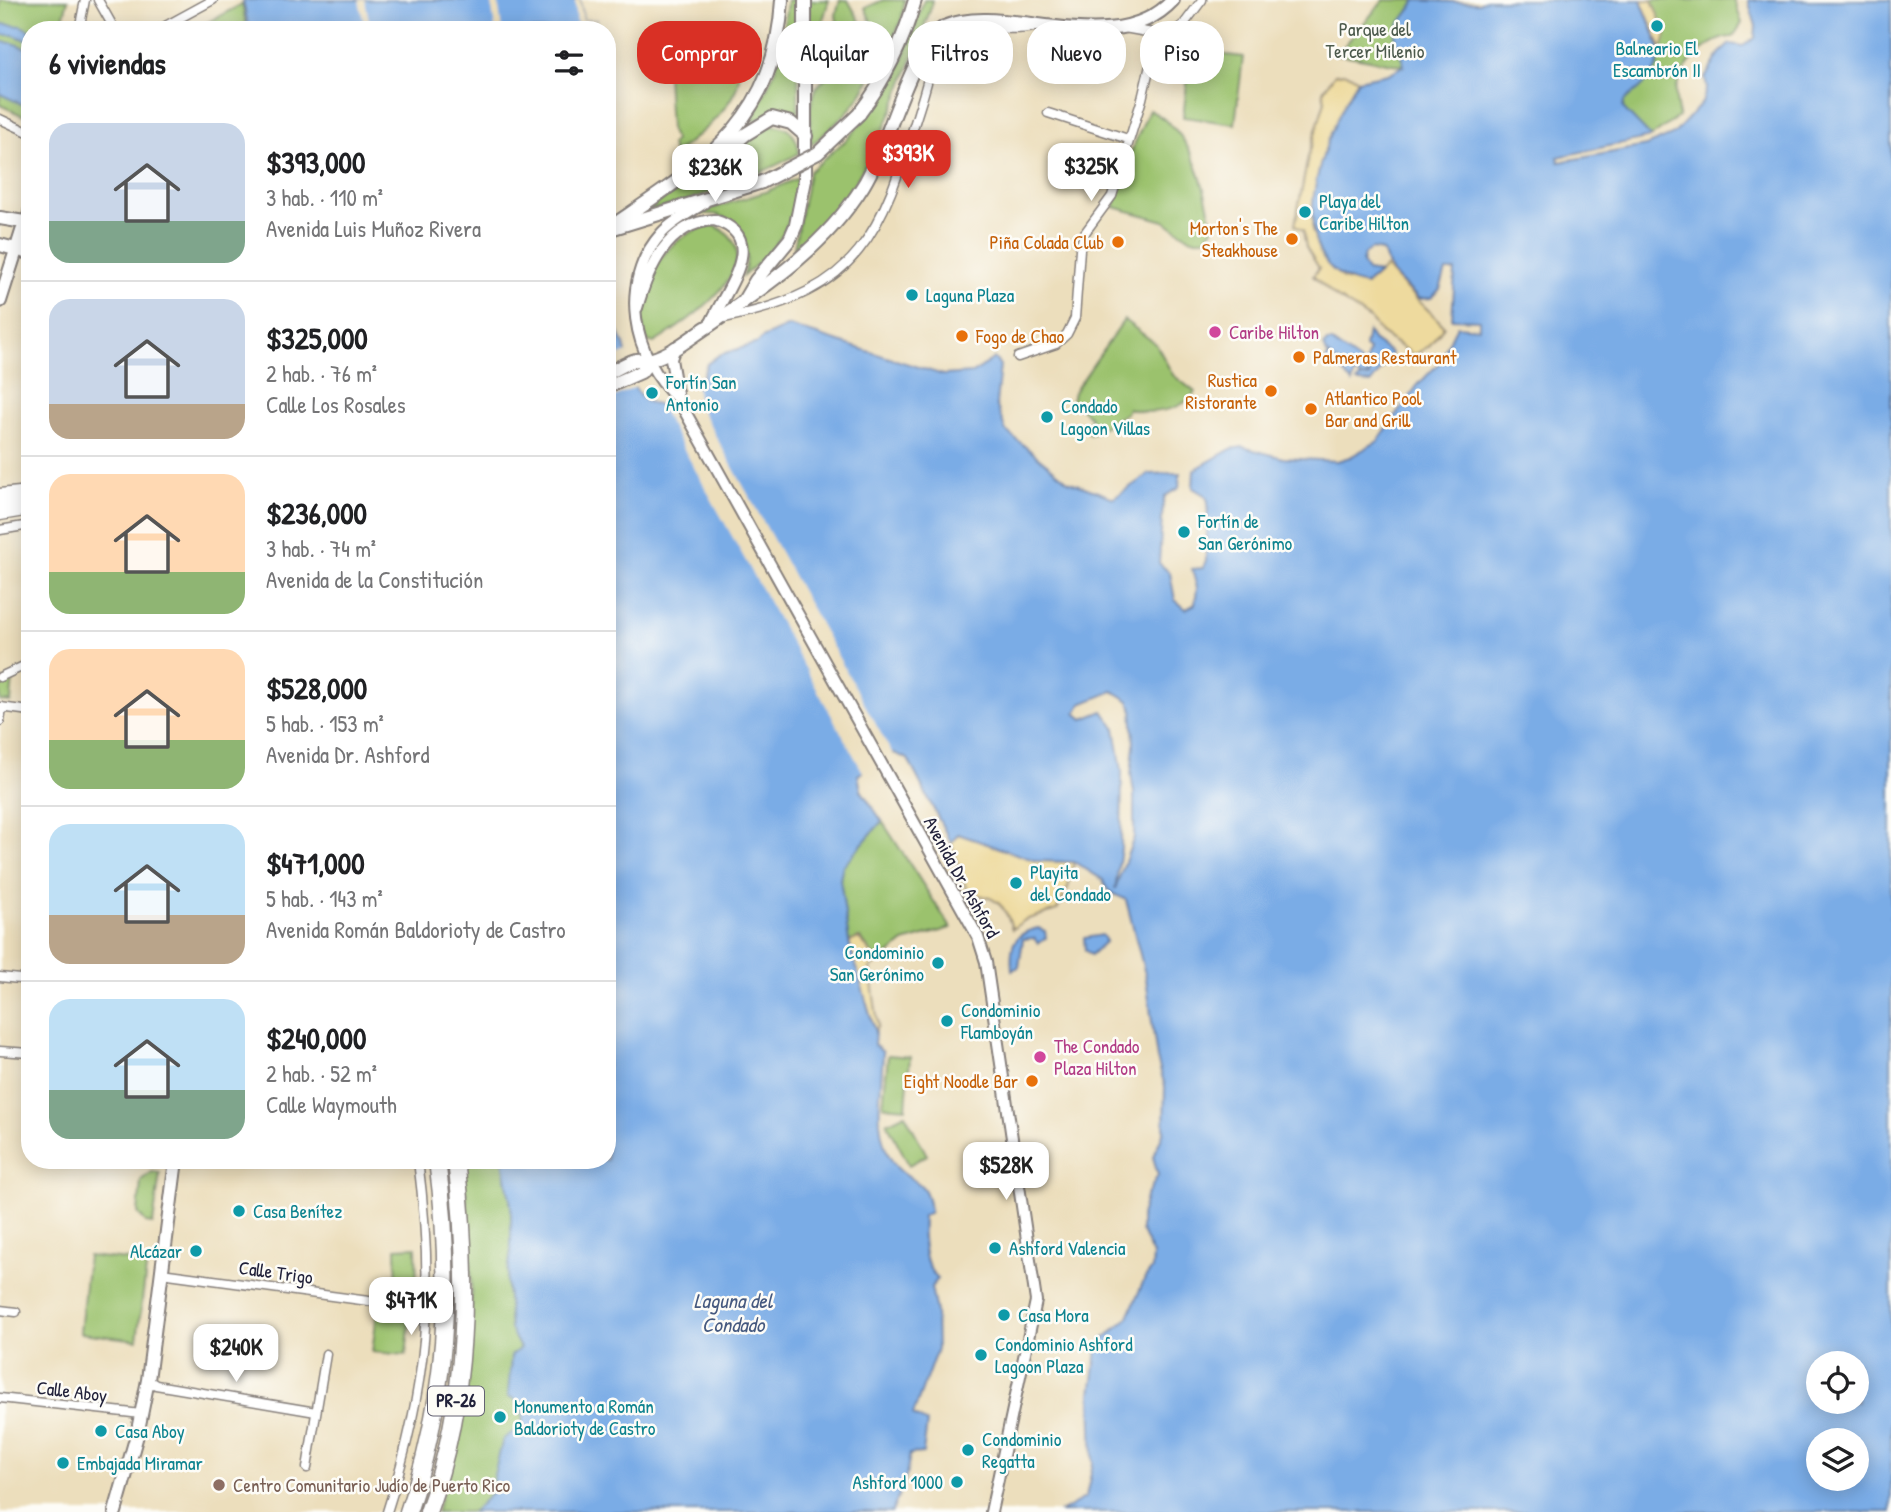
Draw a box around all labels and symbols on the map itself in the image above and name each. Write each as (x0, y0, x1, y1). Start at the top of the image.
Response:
park label: Parque del Tercer Milenio (1325, 16, 1425, 64)
marker: Balneario El Escambrón II (1649, 18, 1665, 34)
place label: Balneario El Escambrón II (1613, 35, 1701, 83)
pin: $393K (859, 130, 957, 190)
pin: $236K (666, 144, 764, 204)
pin: $325K (1042, 144, 1140, 203)
place label: Playa del Caribe Hilton (1319, 188, 1409, 236)
marker: Playa del Caribe Hilton (1297, 204, 1313, 220)
place label: Morton's The Steakhouse (1190, 215, 1278, 263)
place label: Piña Colada Club (990, 229, 1104, 255)
marker: Morton's The Steakhouse (1284, 231, 1300, 247)
marker: Piña Colada Club (1110, 234, 1126, 250)
place label: Laguna Plaza (926, 282, 1015, 308)
marker: Laguna Plaza (904, 287, 920, 303)
place label: Caribe Hilton (1229, 319, 1319, 345)
place label: Fogo de Chao (975, 323, 1064, 349)
marker: Caribe Hilton (1207, 324, 1223, 340)
marker: Fogo de Chao (954, 328, 970, 344)
place label: Palmeras Restaurant (1313, 344, 1457, 370)
marker: Palmeras Restaurant (1291, 349, 1307, 365)
place label: Rustica Ristorante (1185, 367, 1258, 415)
place label: Fortín San Antonio (665, 369, 737, 417)
marker: Rustica Ristorante (1263, 383, 1279, 399)
marker: Fortín San Antonio (644, 385, 660, 401)
place label: Atlantico Pool Bar and Grill (1325, 385, 1423, 433)
place label: Condado Lagoon Villas (1061, 393, 1150, 441)
marker: Atlantico Pool Bar and Grill (1303, 401, 1319, 417)
marker: Condado Lagoon Villas (1039, 409, 1055, 425)
place label: Fortín de San Gerónimo (1197, 508, 1293, 556)
marker: Fortín de San Gerónimo (1176, 524, 1192, 540)
street label: Avenida Dr. Ashford (918, 812, 1006, 943)
place label: Playita del Condado (1030, 859, 1111, 907)
marker: Playita del Condado (1008, 875, 1024, 891)
place label: Condominio San Gerónimo (830, 939, 924, 987)
marker: Condominio San Gerónimo (930, 955, 946, 971)
place label: Condominio Flamboyán (960, 997, 1041, 1045)
marker: Condominio Flamboyán (939, 1013, 955, 1029)
place label: The Condado Plaza Hilton (1054, 1033, 1140, 1081)
marker: The Condado Plaza Hilton (1032, 1049, 1048, 1065)
place label: Eight Noodle Bar (904, 1068, 1019, 1094)
marker: Eight Noodle Bar (1024, 1073, 1040, 1089)
pin: $528K (957, 1142, 1055, 1202)
place label: Casa Benítez (253, 1198, 342, 1224)
marker: Casa Benítez (231, 1203, 247, 1219)
place label: Ashford Valencia (1009, 1235, 1126, 1261)
place label: Alcázar (130, 1238, 183, 1264)
marker: Ashford Valencia (987, 1240, 1003, 1256)
marker: Alcázar (188, 1243, 204, 1259)
street label: Calle Trigo (237, 1254, 315, 1290)
pin: $471K (362, 1278, 460, 1337)
water label: Laguna del Condado (694, 1286, 774, 1339)
place label: Casa Mora (1018, 1302, 1089, 1328)
marker: Casa Mora (996, 1307, 1012, 1323)
pin: $240K (187, 1324, 285, 1384)
place label: Condominio Ashford Lagoon Plaza (995, 1331, 1133, 1379)
marker: Condominio Ashford Lagoon Plaza (973, 1347, 989, 1363)
street label: Calle Aboy (35, 1374, 109, 1408)
road number: PR-26 (428, 1386, 484, 1416)
place label: Monumento a Román Baldorioty de Castro (514, 1393, 656, 1441)
marker: Monumento a Román Baldorioty de Castro (492, 1409, 508, 1425)
place label: Casa Aboy (115, 1418, 185, 1444)
marker: Casa Aboy (93, 1423, 109, 1439)
place label: Condominio Regatta (982, 1426, 1062, 1474)
marker: Condominio Regatta (960, 1442, 976, 1458)
place label: Embajada Miramar (77, 1450, 203, 1476)
marker: Embajada Miramar (55, 1455, 71, 1471)
place label: Ashford 1000 (852, 1469, 943, 1495)
place label: Centro Comunitario Judío de Puerto Rico (233, 1472, 511, 1498)
marker: Ashford 1000 (949, 1474, 965, 1490)
marker: Centro Comunitario Judío de Puerto Rico (211, 1477, 227, 1493)

